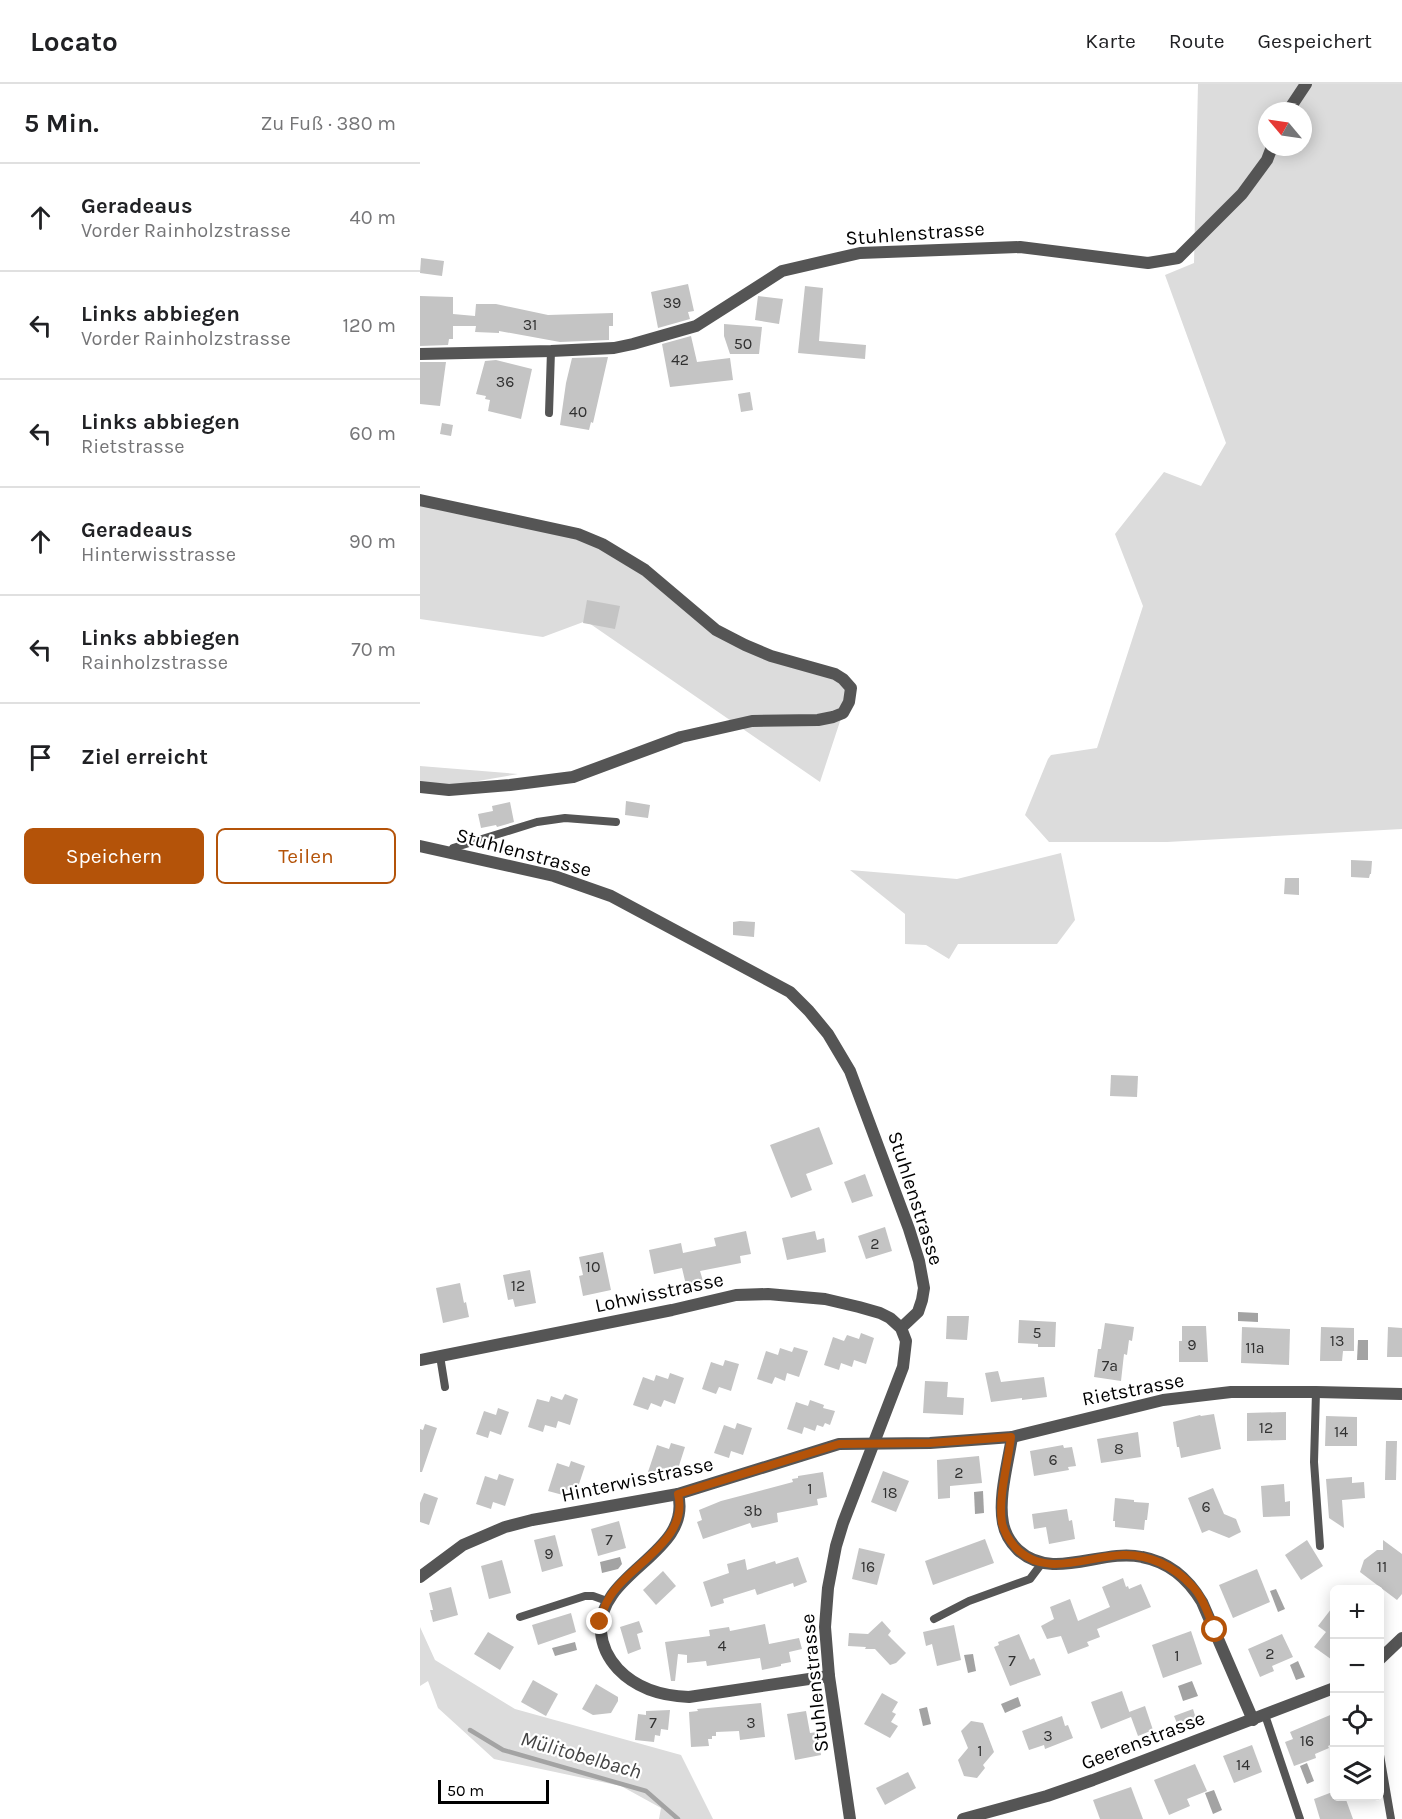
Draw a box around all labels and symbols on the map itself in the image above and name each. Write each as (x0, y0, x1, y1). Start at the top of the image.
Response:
north arrow (1258, 102, 1312, 156)
street label: Stuhlenstrasse (845, 217, 985, 250)
house number: 39 (663, 293, 681, 312)
house number: 31 (523, 315, 537, 334)
house number: 50 (734, 334, 752, 353)
house number: 42 (671, 350, 689, 369)
house number: 36 (496, 372, 514, 391)
house number: 40 (569, 402, 587, 421)
street label: Stuhlenstrasse (454, 823, 594, 882)
street label: Stuhlenstrasse (883, 1128, 948, 1268)
house number: 2 (870, 1234, 880, 1253)
house number: 10 (586, 1257, 600, 1276)
street label: Lohwisstrasse (593, 1268, 726, 1317)
house number: 12 (511, 1276, 525, 1295)
house number: 5 (1032, 1323, 1042, 1342)
house number: 13 (1330, 1331, 1344, 1350)
house number: 9 (1187, 1335, 1197, 1354)
house number: 11a (1245, 1338, 1265, 1357)
house number: 7a (1102, 1356, 1118, 1375)
street label: Rietstrasse (1080, 1368, 1186, 1411)
house number: 12 (1259, 1418, 1273, 1437)
house number: 14 (1334, 1422, 1348, 1441)
house number: 8 (1114, 1439, 1124, 1458)
house number: 6 (1048, 1450, 1058, 1469)
street label: Hinterwisstrasse (559, 1452, 715, 1507)
house number: 2 (954, 1463, 964, 1482)
house number: 1 (807, 1479, 813, 1498)
house number: 18 (882, 1483, 898, 1502)
house number: 6 (1201, 1497, 1211, 1516)
house number: 3b (744, 1501, 762, 1520)
house number: 7 (605, 1530, 613, 1549)
house number: 9 (544, 1544, 554, 1563)
house number: 16 (861, 1557, 875, 1576)
house number: 11 (1377, 1557, 1387, 1576)
route end (586, 1608, 612, 1634)
street label: Stuhlenstrasse (796, 1612, 833, 1753)
route start (1201, 1616, 1227, 1642)
house number: 4 (718, 1636, 727, 1655)
house number: 2 (1265, 1644, 1275, 1663)
house number: 1 (1174, 1646, 1180, 1665)
house number: 7 (1008, 1651, 1016, 1670)
street label: Geerenstrasse (1078, 1706, 1208, 1775)
house number: 7 (649, 1713, 657, 1732)
house number: 3 (746, 1713, 756, 1732)
water label: Mülitobelbach (518, 1726, 644, 1784)
house number: 3 (1043, 1726, 1053, 1745)
house number: 16 (1300, 1731, 1314, 1750)
house number: 1 (977, 1741, 983, 1760)
house number: 14 (1236, 1755, 1250, 1774)
scale bar (438, 1777, 549, 1804)

